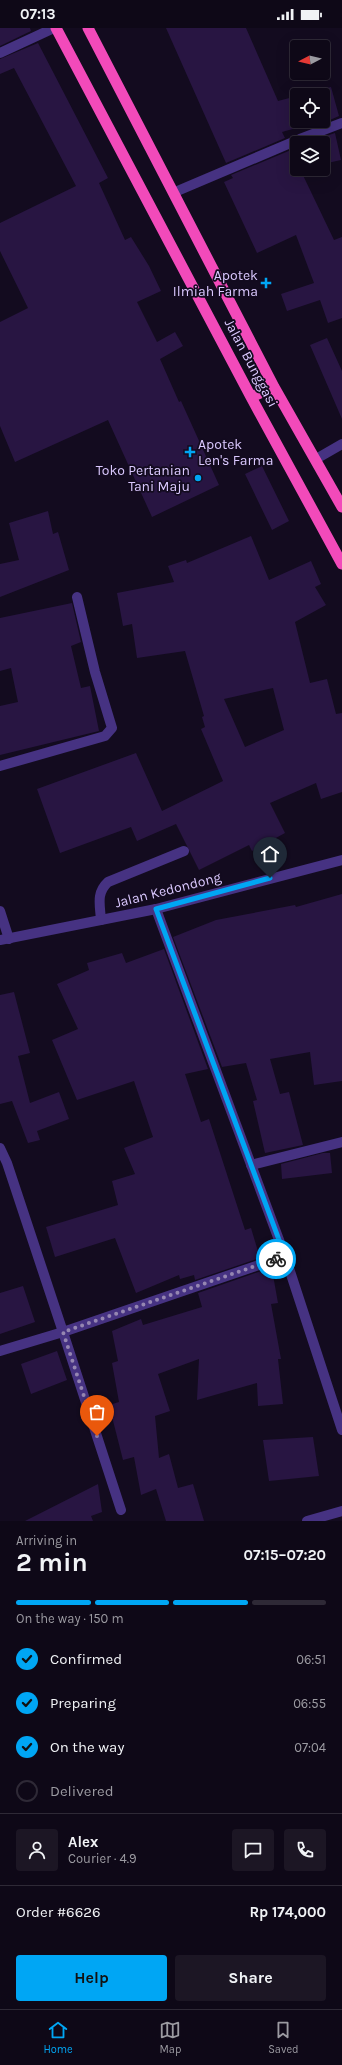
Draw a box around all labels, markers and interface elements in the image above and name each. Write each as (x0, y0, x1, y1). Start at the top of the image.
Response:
text: 07:13 (20, 5, 56, 23)
north arrow (290, 40, 330, 80)
map controls (290, 40, 330, 176)
button: locate (290, 88, 330, 128)
button: layers (290, 136, 330, 176)
place label: Apotek Ilmiah Farma (173, 267, 258, 300)
marker: Apotek Ilmiah Farma (261, 278, 271, 288)
street label: Jalan Bunggasi (221, 316, 281, 410)
place label: Apotek Len's Farma (198, 436, 273, 469)
marker: Apotek Len's Farma (185, 447, 195, 457)
place label: Toko Pertanian Tani Maju (96, 462, 190, 495)
marker: Toko Pertanian Tani Maju (193, 473, 203, 483)
pin (253, 837, 287, 878)
icon: home (259, 843, 281, 865)
street label: Jalan Kedondong (113, 869, 223, 911)
courier (256, 1239, 296, 1279)
icon: bike (265, 1248, 287, 1270)
pin (80, 1395, 114, 1436)
icon: bag (86, 1401, 108, 1423)
text: Arriving in (16, 1533, 77, 1548)
text: 07:15–07:20 (244, 1546, 326, 1564)
text: 2 min (16, 1547, 88, 1578)
text: On the way · 150 m (16, 1611, 124, 1626)
icon: check (16, 1648, 38, 1670)
text: Confirmed (50, 1650, 122, 1668)
text: 06:51 (296, 1652, 326, 1667)
icon: check (16, 1692, 38, 1714)
text: Preparing (50, 1694, 116, 1712)
text: 06:55 (293, 1696, 326, 1711)
icon: check (16, 1736, 38, 1758)
text: On the way (50, 1738, 124, 1756)
text: 07:04 (294, 1740, 326, 1755)
text: Delivered (50, 1782, 114, 1800)
button: person (16, 1829, 58, 1871)
button: chat (232, 1829, 274, 1871)
button: phone (284, 1829, 326, 1871)
text: Alex (68, 1833, 98, 1851)
text: Courier · 4.9 (68, 1851, 137, 1866)
text: Order #6626 (16, 1903, 101, 1921)
text: Rp 174,000 (249, 1903, 326, 1921)
button: Help (16, 1955, 167, 2001)
button: Share (175, 1955, 326, 2001)
tab: Home (43, 2019, 73, 2056)
tab: Map (159, 2019, 181, 2056)
tab: Saved (268, 2019, 299, 2056)

